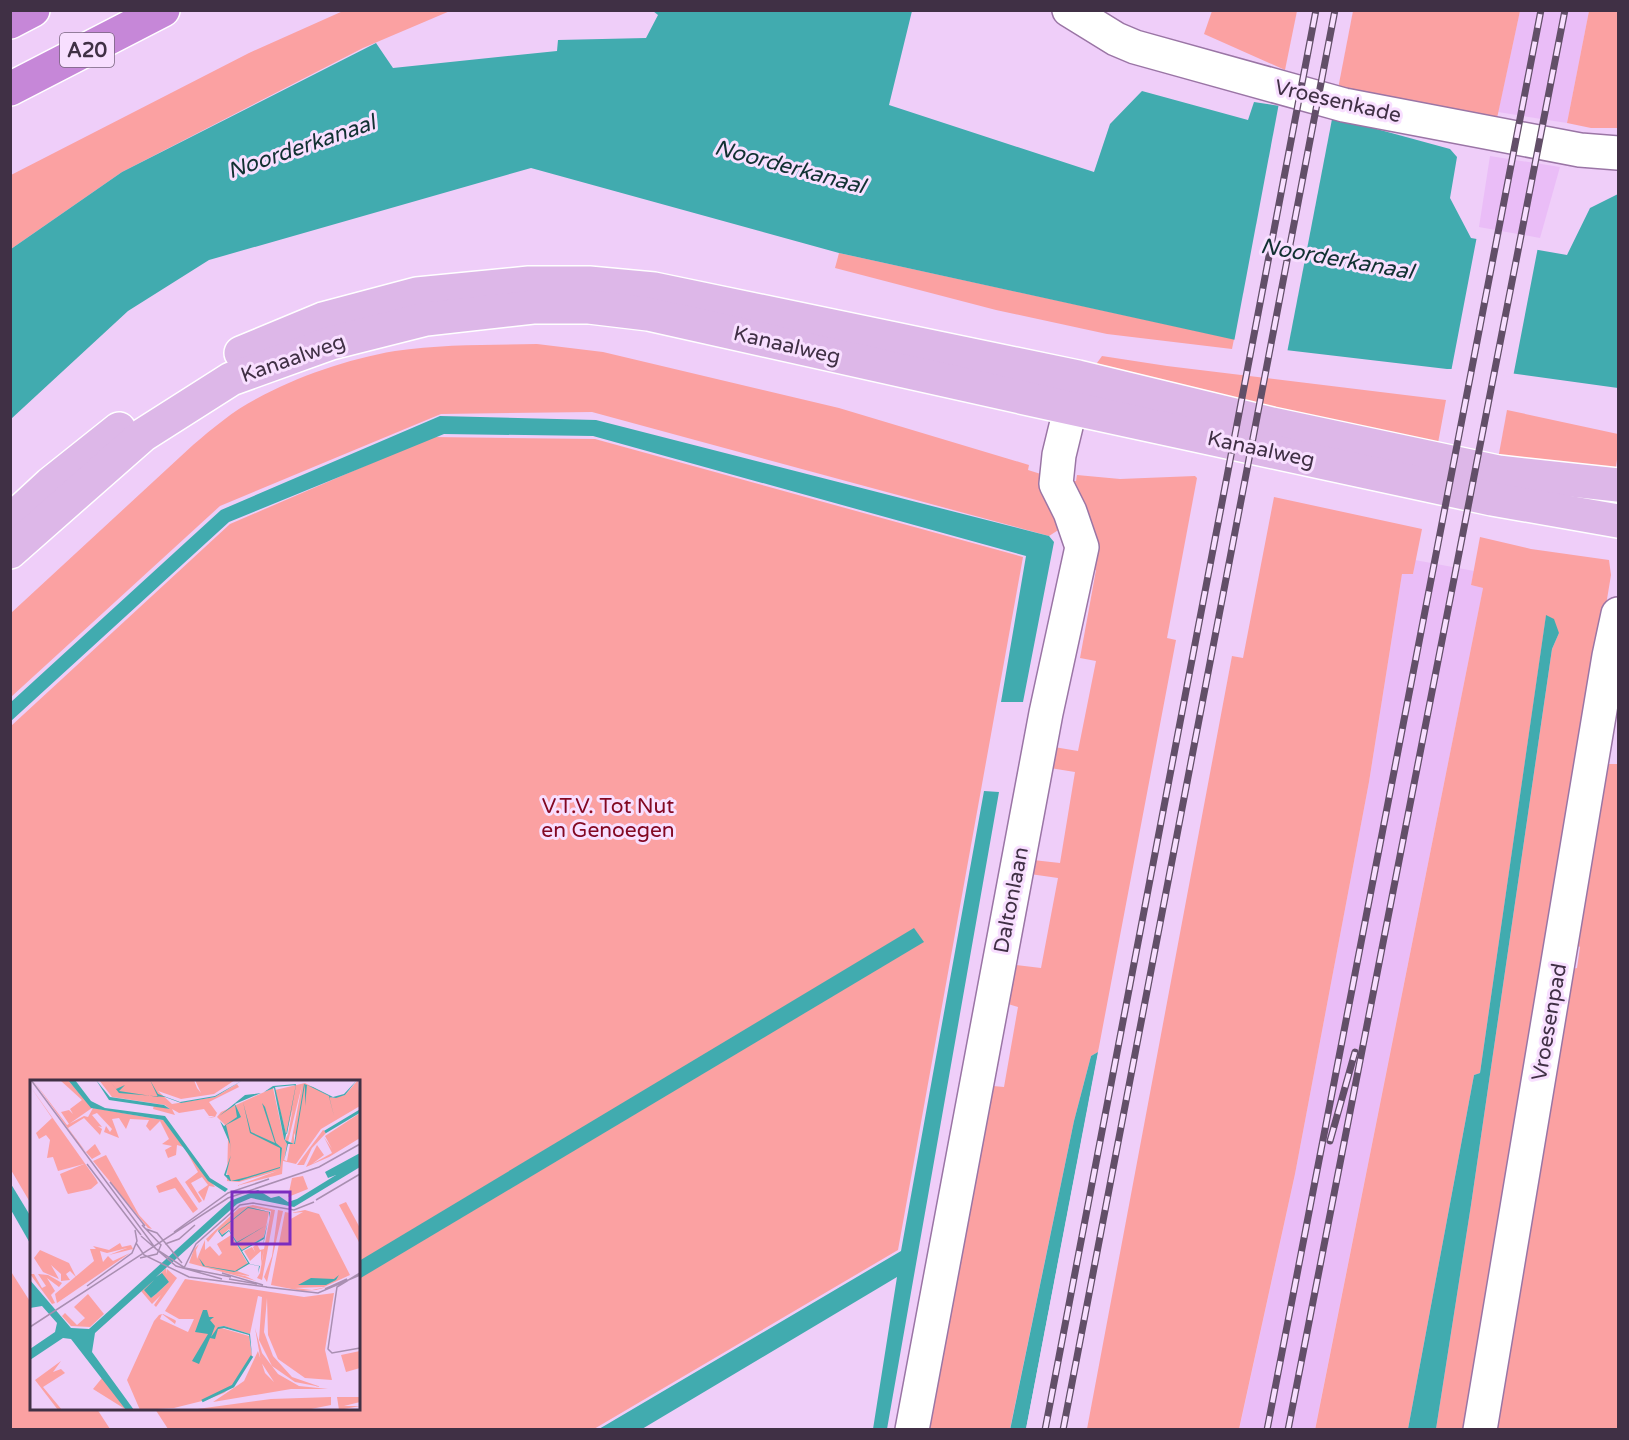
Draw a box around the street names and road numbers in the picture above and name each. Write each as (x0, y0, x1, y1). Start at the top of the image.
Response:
road number: A20 (60, 33, 114, 67)
street label: Vroesenkade (1272, 75, 1404, 128)
street label: Kanaalweg (731, 321, 843, 370)
street label: Kanaalweg (238, 329, 349, 388)
street label: Kanaalweg (1205, 426, 1317, 473)
street label: Daltonlaan (989, 845, 1034, 955)
street label: Vroesenpad (1527, 961, 1572, 1083)

